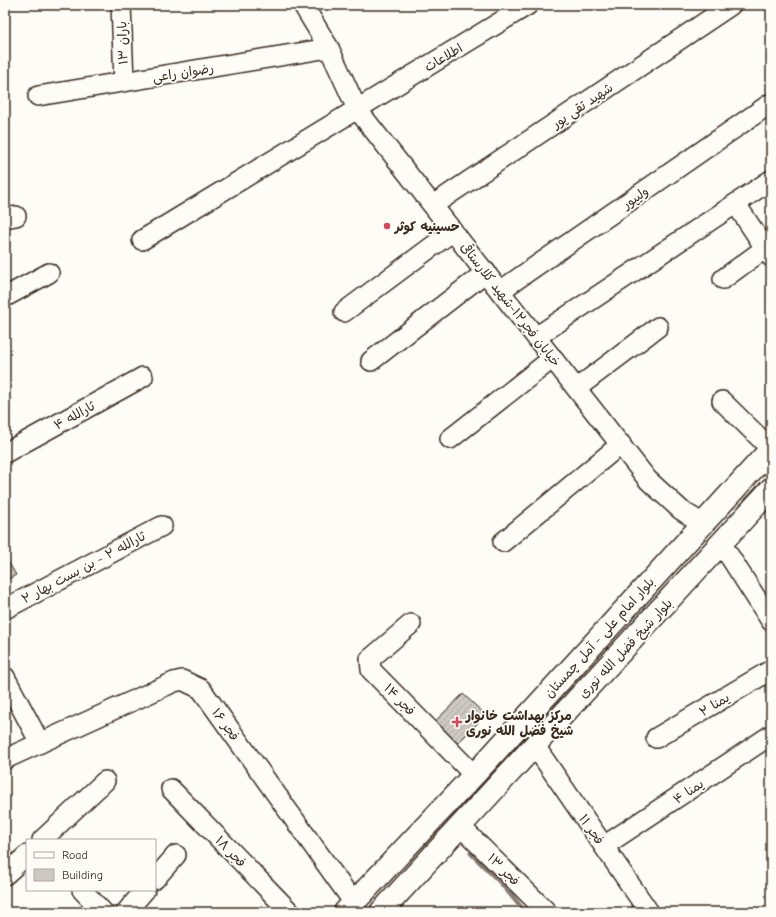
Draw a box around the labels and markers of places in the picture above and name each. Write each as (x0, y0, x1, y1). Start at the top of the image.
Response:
place label: حسینیه کوثر (393, 219, 460, 235)
marker: حسینیه کوثر (382, 221, 392, 231)
place label: مرکز بهداشت خانوار شیخ فضل الله نوری (465, 708, 573, 739)
marker: مرکز بهداشت خانوار شیخ فضل الله نوری (451, 716, 463, 728)

